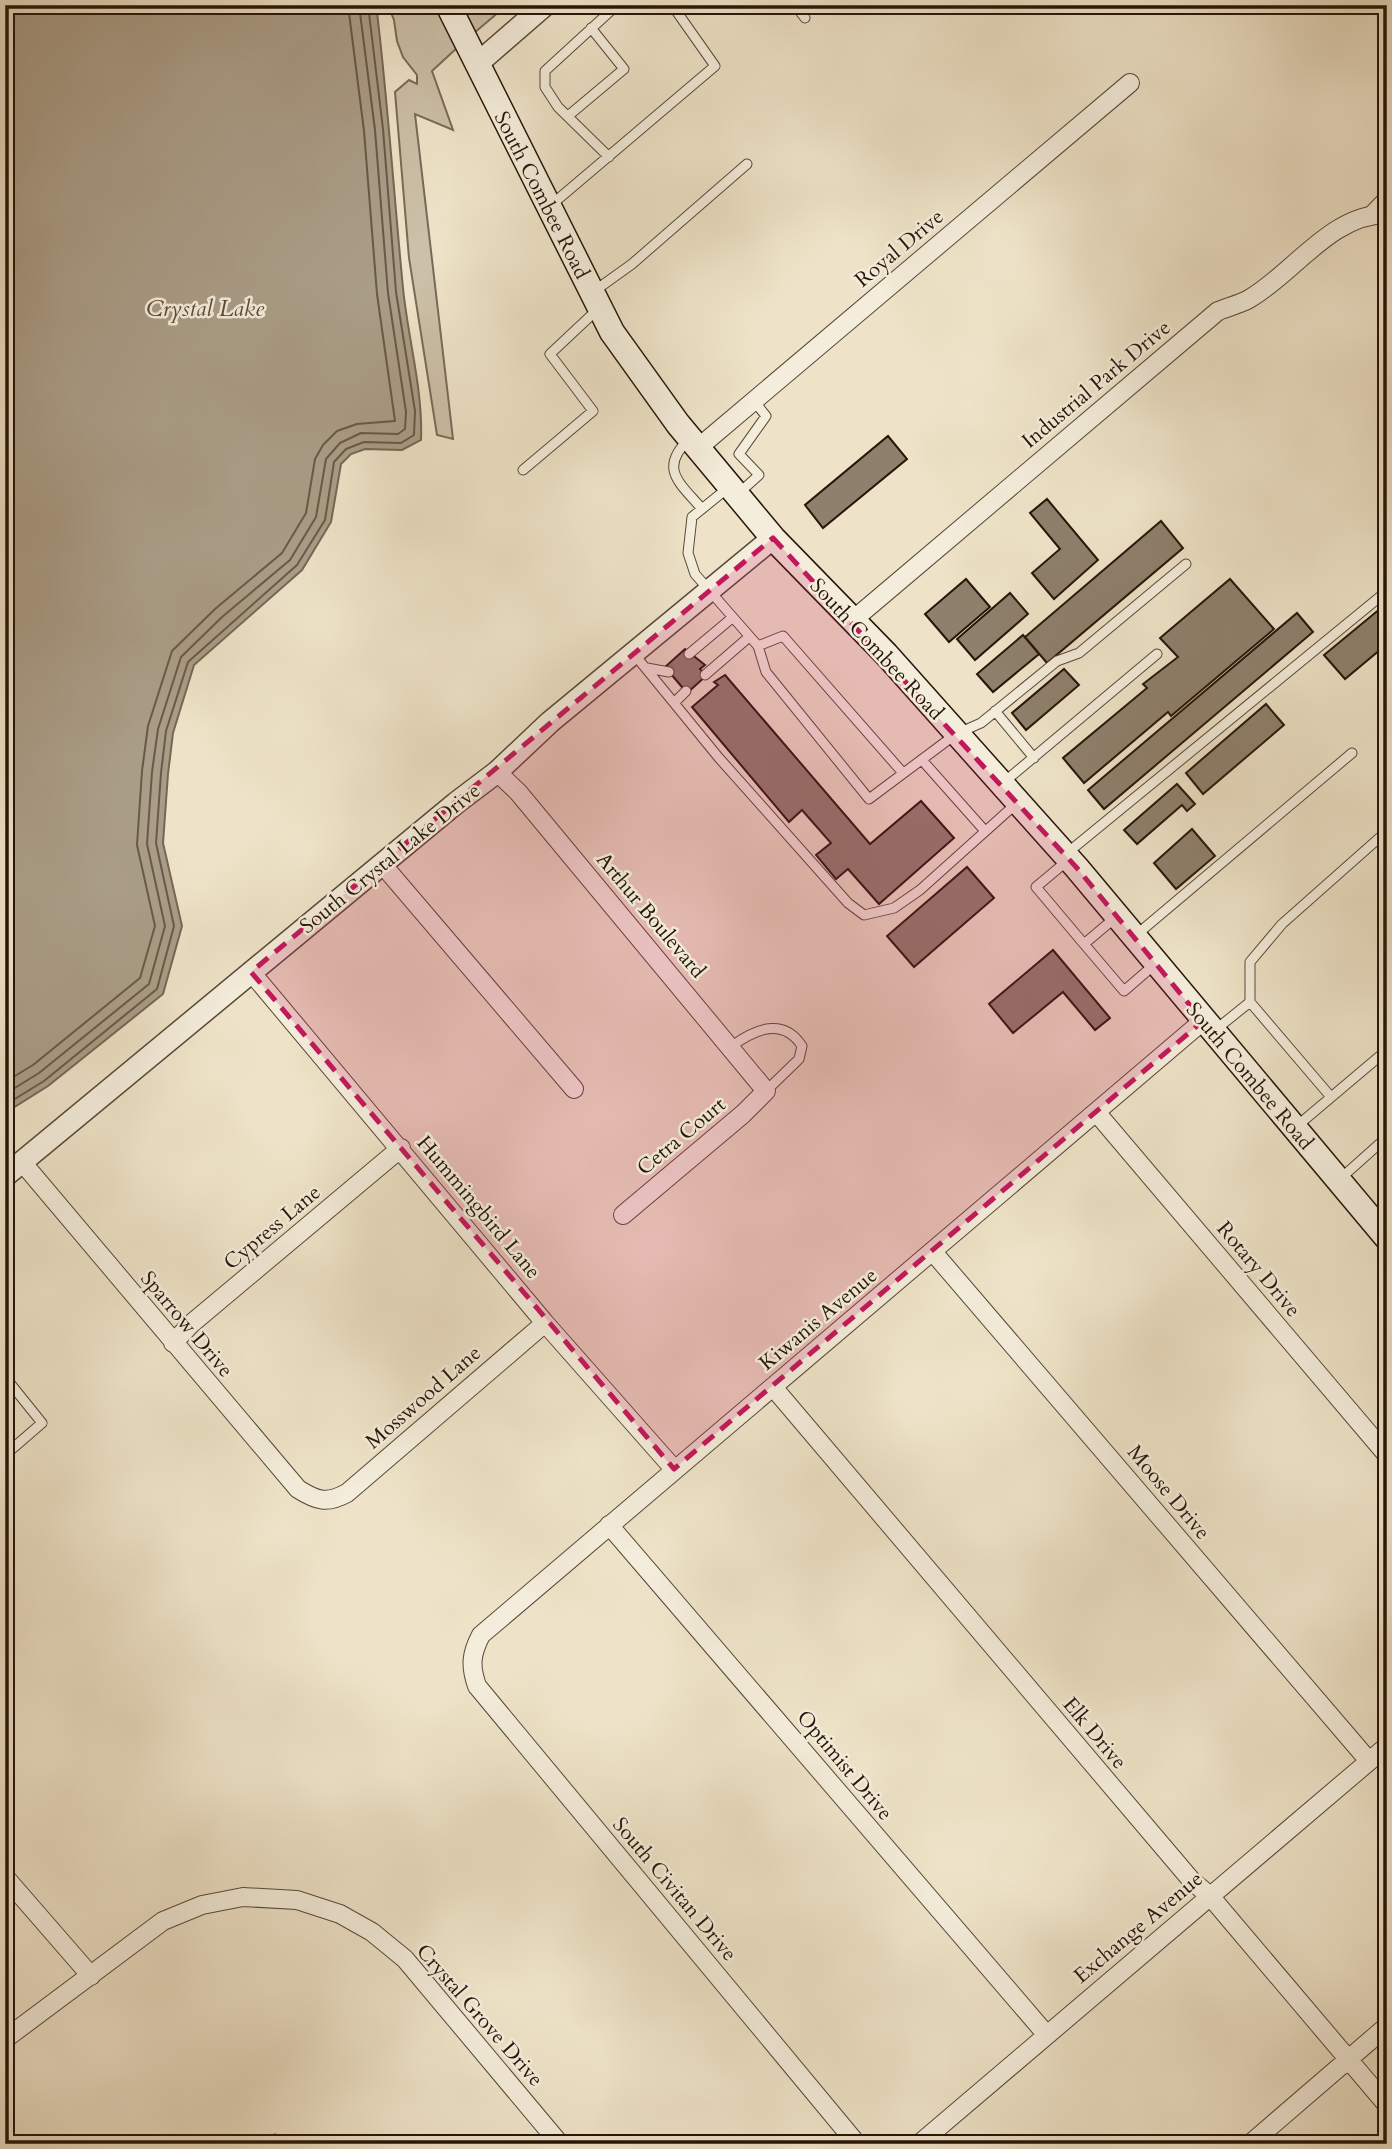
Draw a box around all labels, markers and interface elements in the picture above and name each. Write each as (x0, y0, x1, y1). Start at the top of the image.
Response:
street label: South Combee Road (487, 106, 596, 284)
street label: Royal Drive (849, 203, 950, 294)
water label: Crystal Lake (146, 293, 264, 324)
street label: Industrial Park Drive (1016, 314, 1177, 455)
street label: South Combee Road (803, 572, 950, 727)
street label: South Crystal Lake Drive (294, 776, 487, 940)
street label: Arthur Boulevard (589, 846, 712, 984)
street label: South Combee Road (1179, 996, 1320, 1156)
street label: Cetra Court (631, 1090, 732, 1182)
street label: Hummingbird Lane (410, 1129, 547, 1285)
street label: Cypress Lane (218, 1178, 327, 1277)
street label: Rotary Drive (1210, 1215, 1307, 1323)
street label: Kiwanis Avenue (753, 1261, 884, 1377)
street label: Sparrow Drive (133, 1265, 240, 1384)
street label: Mosswood Lane (359, 1339, 487, 1456)
street label: Moose Drive (1120, 1439, 1217, 1546)
street label: Elk Drive (1056, 1691, 1133, 1776)
street label: Optimist Drive (790, 1704, 899, 1827)
street label: South Civitan Drive (606, 1811, 744, 1967)
street label: Exchange Avenue (1068, 1865, 1209, 1990)
street label: Crystal Grove Drive (409, 1938, 550, 2093)

